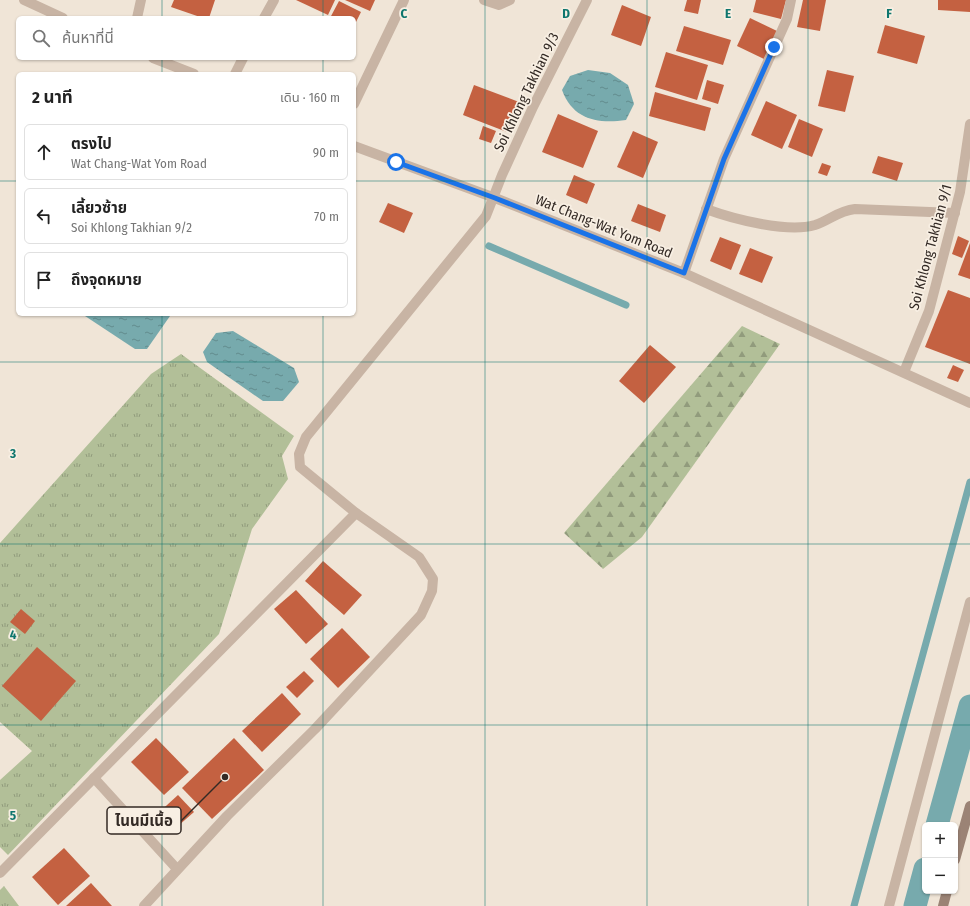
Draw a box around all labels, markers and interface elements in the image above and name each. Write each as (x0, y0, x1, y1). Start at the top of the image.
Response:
text: C (401, 6, 408, 21)
text: D (562, 6, 570, 21)
text: E (725, 6, 731, 21)
text: F (886, 6, 892, 21)
search box (16, 16, 356, 60)
icon: search (30, 27, 52, 49)
text: ค้นหาที่นี่ (62, 29, 114, 47)
street label: Soi Khlong Takhian 9/3 (490, 30, 563, 155)
route end (765, 38, 783, 56)
text: 2 นาที (32, 87, 73, 108)
text: เดิน · 160 m (280, 90, 340, 105)
text: ตรงไป (71, 135, 112, 153)
icon: ahead (33, 141, 55, 163)
text: 90 m (313, 145, 339, 160)
route start (387, 153, 405, 171)
text: Wat Chang-Wat Yom Road (71, 156, 207, 171)
street label: Soi Khlong Takhian 9/1 (906, 183, 955, 312)
street label: Wat Chang-Wat Yom Road (533, 191, 675, 262)
text: เลี้ยวซ้าย (71, 199, 127, 217)
icon: left (33, 205, 55, 227)
text: 70 m (314, 209, 339, 224)
text: Soi Khlong Takhian 9/2 (71, 220, 192, 235)
icon: arrive (33, 269, 55, 291)
text: ถึงจุดหมาย (71, 271, 142, 289)
text: 3 (9, 446, 16, 461)
text: 4 (10, 627, 17, 642)
callout: ไนนมีเนื้อ (107, 807, 181, 834)
text: 5 (10, 808, 16, 823)
text: ไนนมีเนื้อ (115, 810, 173, 830)
map controls (922, 822, 958, 894)
button: + (922, 822, 958, 858)
button: − (922, 858, 958, 894)

